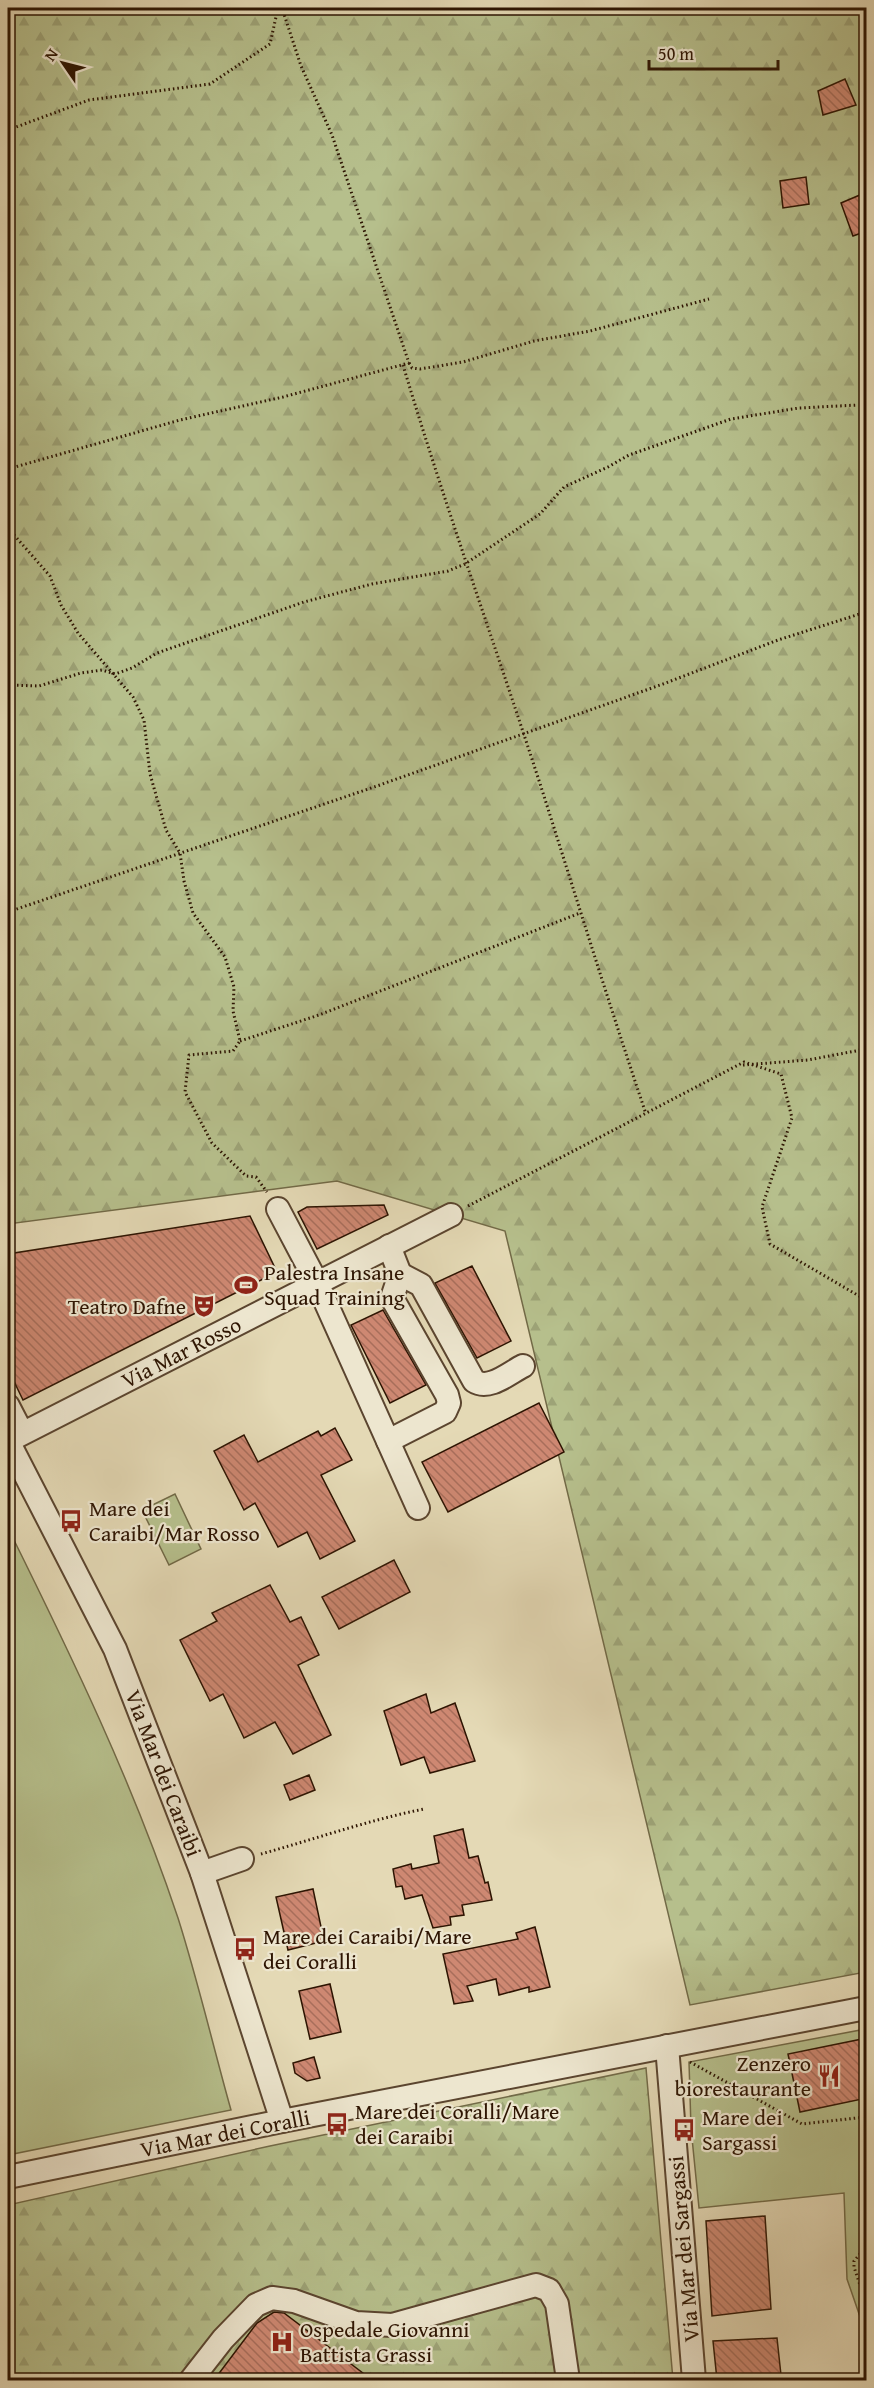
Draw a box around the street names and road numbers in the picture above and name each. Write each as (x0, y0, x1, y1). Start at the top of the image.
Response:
street label: Via Mar Rosso (115, 1308, 247, 1396)
street label: Via Mar dei Caraibi (117, 1685, 211, 1861)
street label: Via Mar dei Coralli (137, 2101, 313, 2165)
street label: Via Mar dei Sargassi (659, 2155, 707, 2343)

